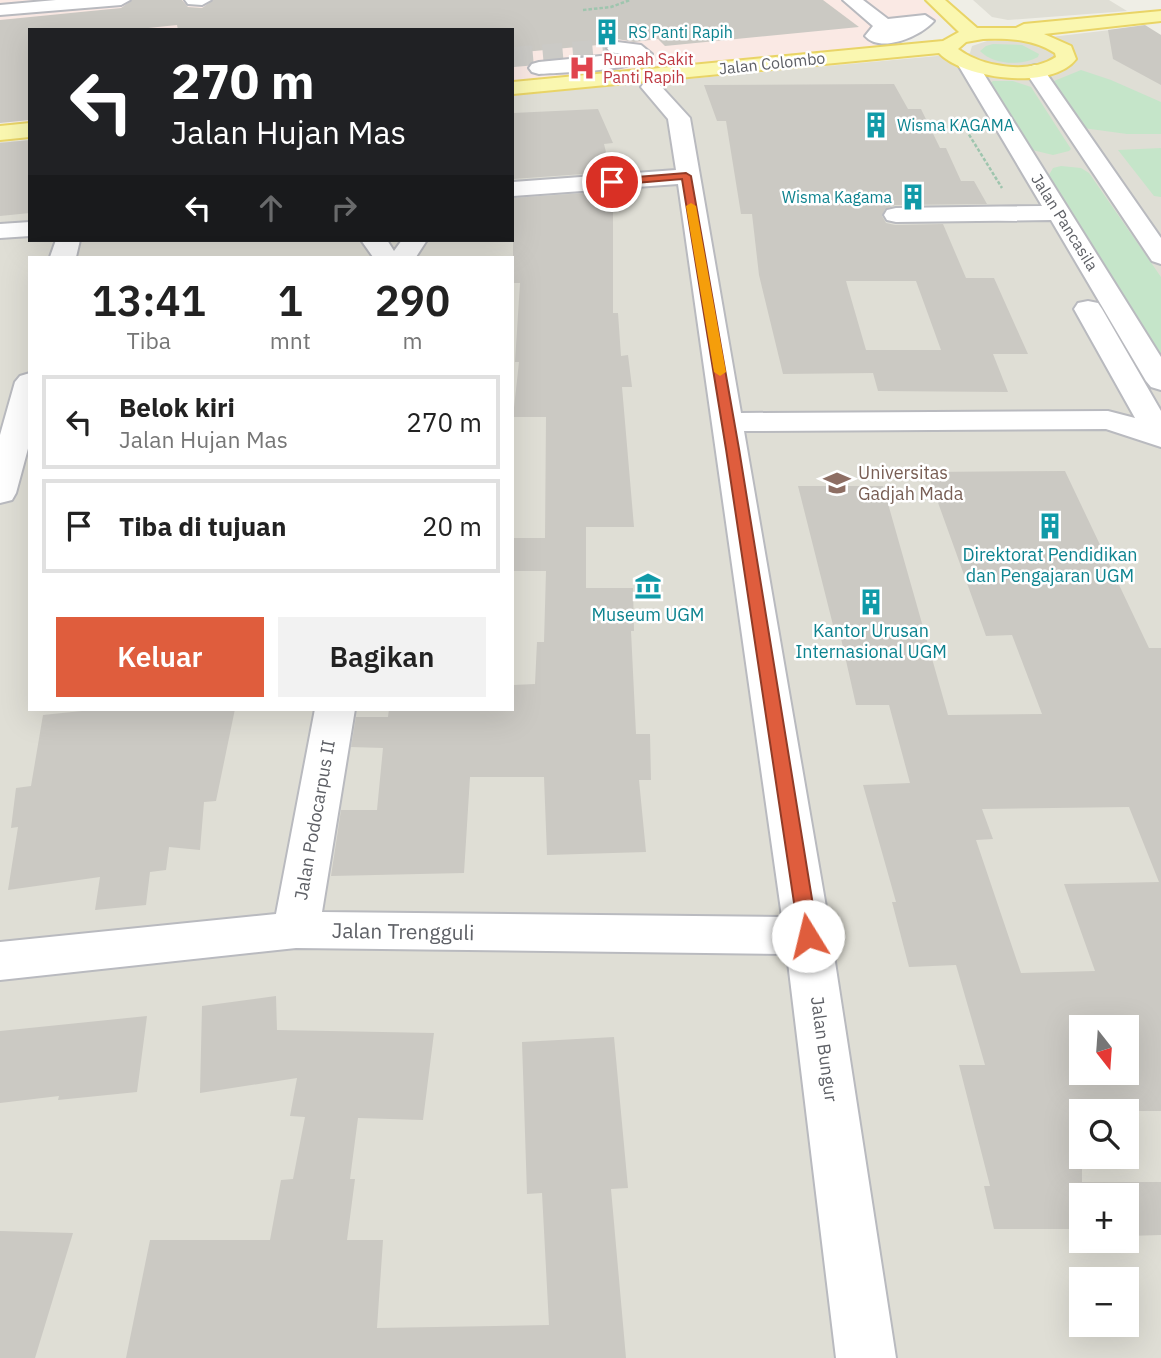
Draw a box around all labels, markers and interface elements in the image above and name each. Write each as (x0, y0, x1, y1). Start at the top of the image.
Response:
building icon: RS Panti Rapih (592, 17, 622, 47)
place label: RS Panti Rapih (628, 22, 733, 42)
street label: Jalan Colombo (718, 47, 826, 79)
text: 270 m (171, 49, 315, 112)
place label: Rumah Sakit Panti Rapih (603, 49, 694, 87)
hospital icon: Rumah Sakit Panti Rapih (567, 53, 597, 83)
icon: left (56, 56, 147, 147)
building icon: Wisma KAGAMA (861, 110, 891, 140)
text: Jalan Hujan Mas (171, 111, 406, 153)
place label: Wisma KAGAMA (897, 115, 1014, 135)
pin (582, 152, 642, 212)
icon: arrive (593, 163, 631, 201)
street label: Jalan Pancasila (1027, 170, 1103, 275)
building icon: Wisma Kagama (898, 182, 928, 212)
place label: Wisma Kagama (782, 187, 892, 207)
icon: left (179, 189, 217, 227)
icon: ahead (252, 189, 290, 227)
icon: right (325, 189, 363, 227)
text: 13:41 (92, 273, 206, 328)
text: 1 (278, 273, 303, 328)
text: 290 (375, 273, 450, 328)
text: Tiba (127, 325, 171, 355)
text: mnt (270, 325, 311, 355)
text: m (402, 325, 422, 355)
text: Belok kiri (119, 390, 235, 424)
icon: left (60, 403, 98, 441)
text: 270 m (406, 405, 482, 439)
text: Jalan Hujan Mas (119, 424, 288, 454)
place label: Universitas Gadjah Mada (858, 461, 964, 505)
school or university icon: Universitas Gadjah Mada (822, 468, 852, 498)
icon: arrive (60, 507, 98, 545)
text: Tiba di tujuan (119, 509, 286, 543)
text: 20 m (422, 509, 482, 543)
building icon: Direktorat Pendidikan dan Pengajaran UGM (1035, 511, 1065, 541)
place label: Direktorat Pendidikan dan Pengajaran UGM (962, 543, 1138, 587)
museum icon: Museum UGM (633, 571, 663, 601)
building icon: Kantor Urusan Internasional UGM (856, 587, 886, 617)
place label: Museum UGM (591, 603, 705, 626)
button: Keluar (56, 617, 264, 697)
button: Bagikan (278, 617, 486, 697)
place label: Kantor Urusan Internasional UGM (795, 619, 947, 663)
street label: Jalan Podocarpus II (289, 738, 340, 902)
position arrow (771, 899, 845, 973)
street label: Jalan Trengguli (331, 916, 475, 946)
street label: Jalan Bungur (806, 995, 843, 1104)
north arrow (1069, 1015, 1139, 1085)
map controls (1069, 1015, 1139, 1337)
button: search (1069, 1099, 1139, 1169)
button: + (1069, 1183, 1139, 1253)
button: − (1069, 1267, 1139, 1337)

